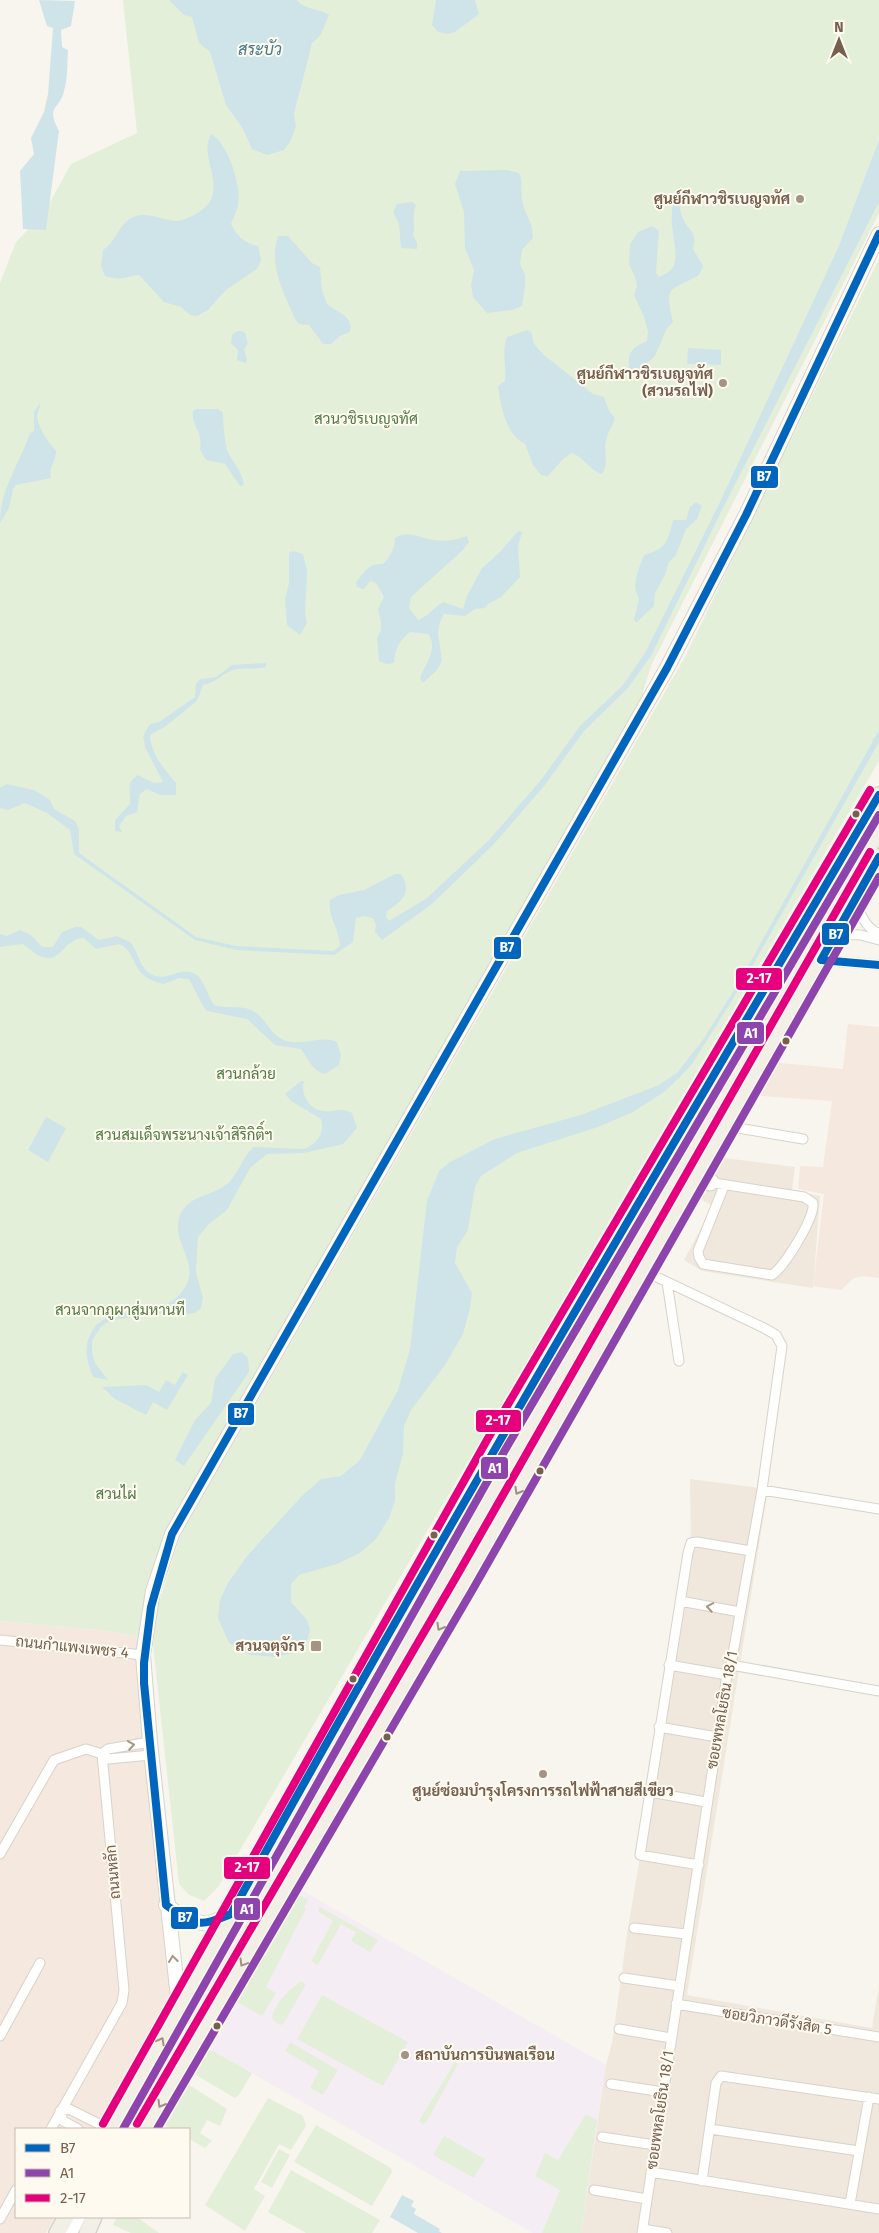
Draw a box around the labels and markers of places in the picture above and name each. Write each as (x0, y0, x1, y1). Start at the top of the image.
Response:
place label: ศูนย์กีฬาวชิรเบญจทัศ (654, 189, 790, 210)
marker: ศูนย์กีฬาวชิรเบญจทัศ (794, 193, 806, 205)
place label: ศูนย์กีฬาวชิรเบญจทัศ (สวนรถไฟ) (577, 364, 713, 400)
marker: ศูนย์กีฬาวชิรเบญจทัศ (สวนรถไฟ) (717, 377, 729, 389)
unlabelled marker (851, 809, 861, 819)
unlabelled marker (781, 1036, 791, 1046)
unlabelled marker (535, 1466, 545, 1476)
unlabelled marker (429, 1530, 439, 1540)
place label: สวนจตุจักร (235, 1636, 306, 1657)
marker: สวนจตุจักร (309, 1639, 323, 1653)
unlabelled marker (348, 1674, 358, 1684)
unlabelled marker (382, 1732, 392, 1742)
marker: ศูนย์ซ่อมบำรุงโครงการรถไฟฟ้าสายสีเขียว (537, 1768, 549, 1780)
place label: ศูนย์ซ่อมบำรุงโครงการรถไฟฟ้าสายสีเขียว (412, 1780, 674, 1802)
unlabelled marker (212, 2021, 222, 2031)
place label: สถาบันการบินพลเรือน (415, 2045, 555, 2064)
marker: สถาบันการบินพลเรือน (399, 2049, 411, 2061)

